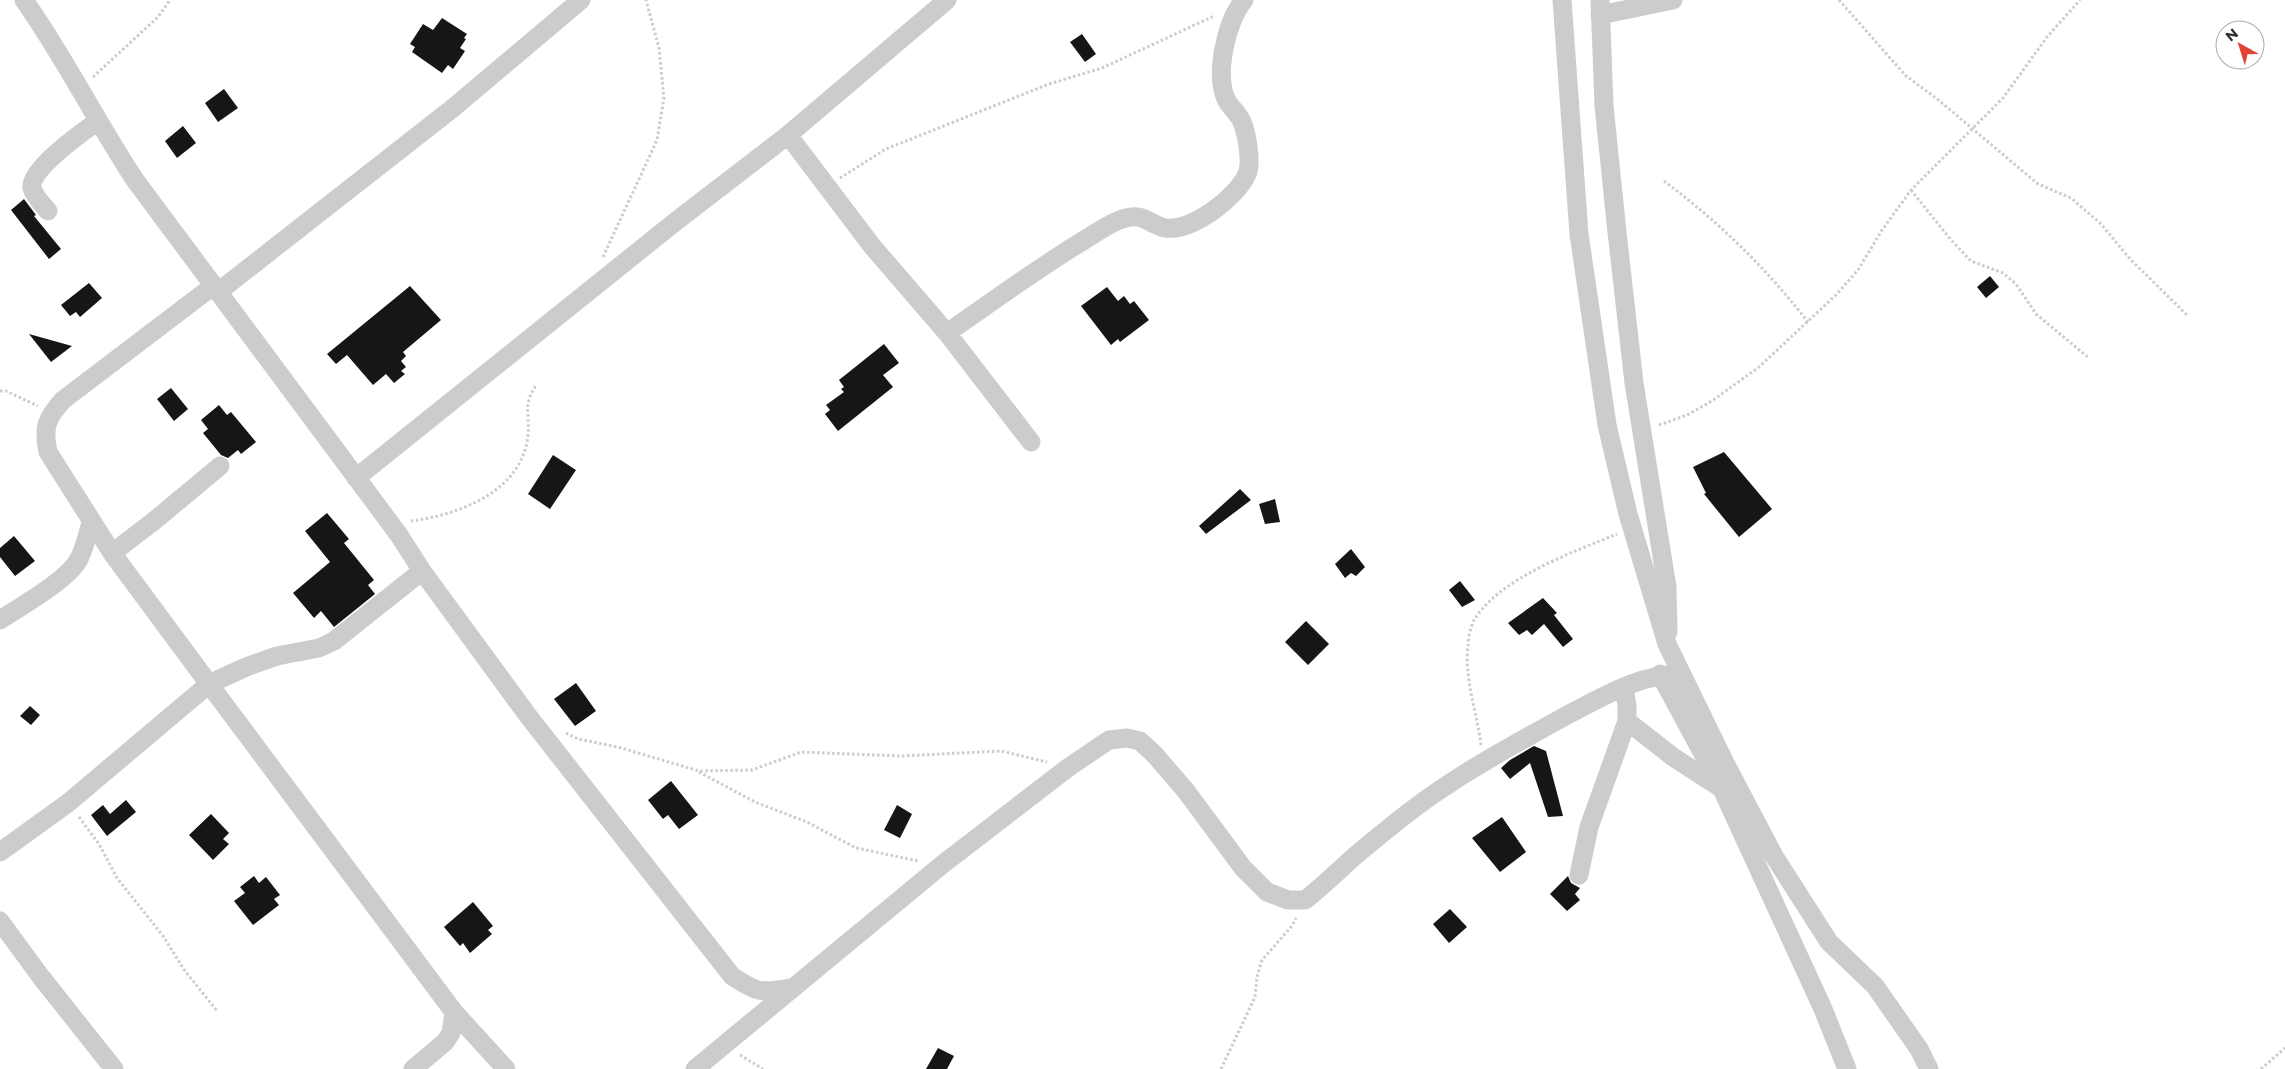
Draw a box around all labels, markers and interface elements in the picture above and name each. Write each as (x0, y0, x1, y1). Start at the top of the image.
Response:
north arrow (2215, 20, 2265, 70)
text: N (2222, 24, 2242, 45)

